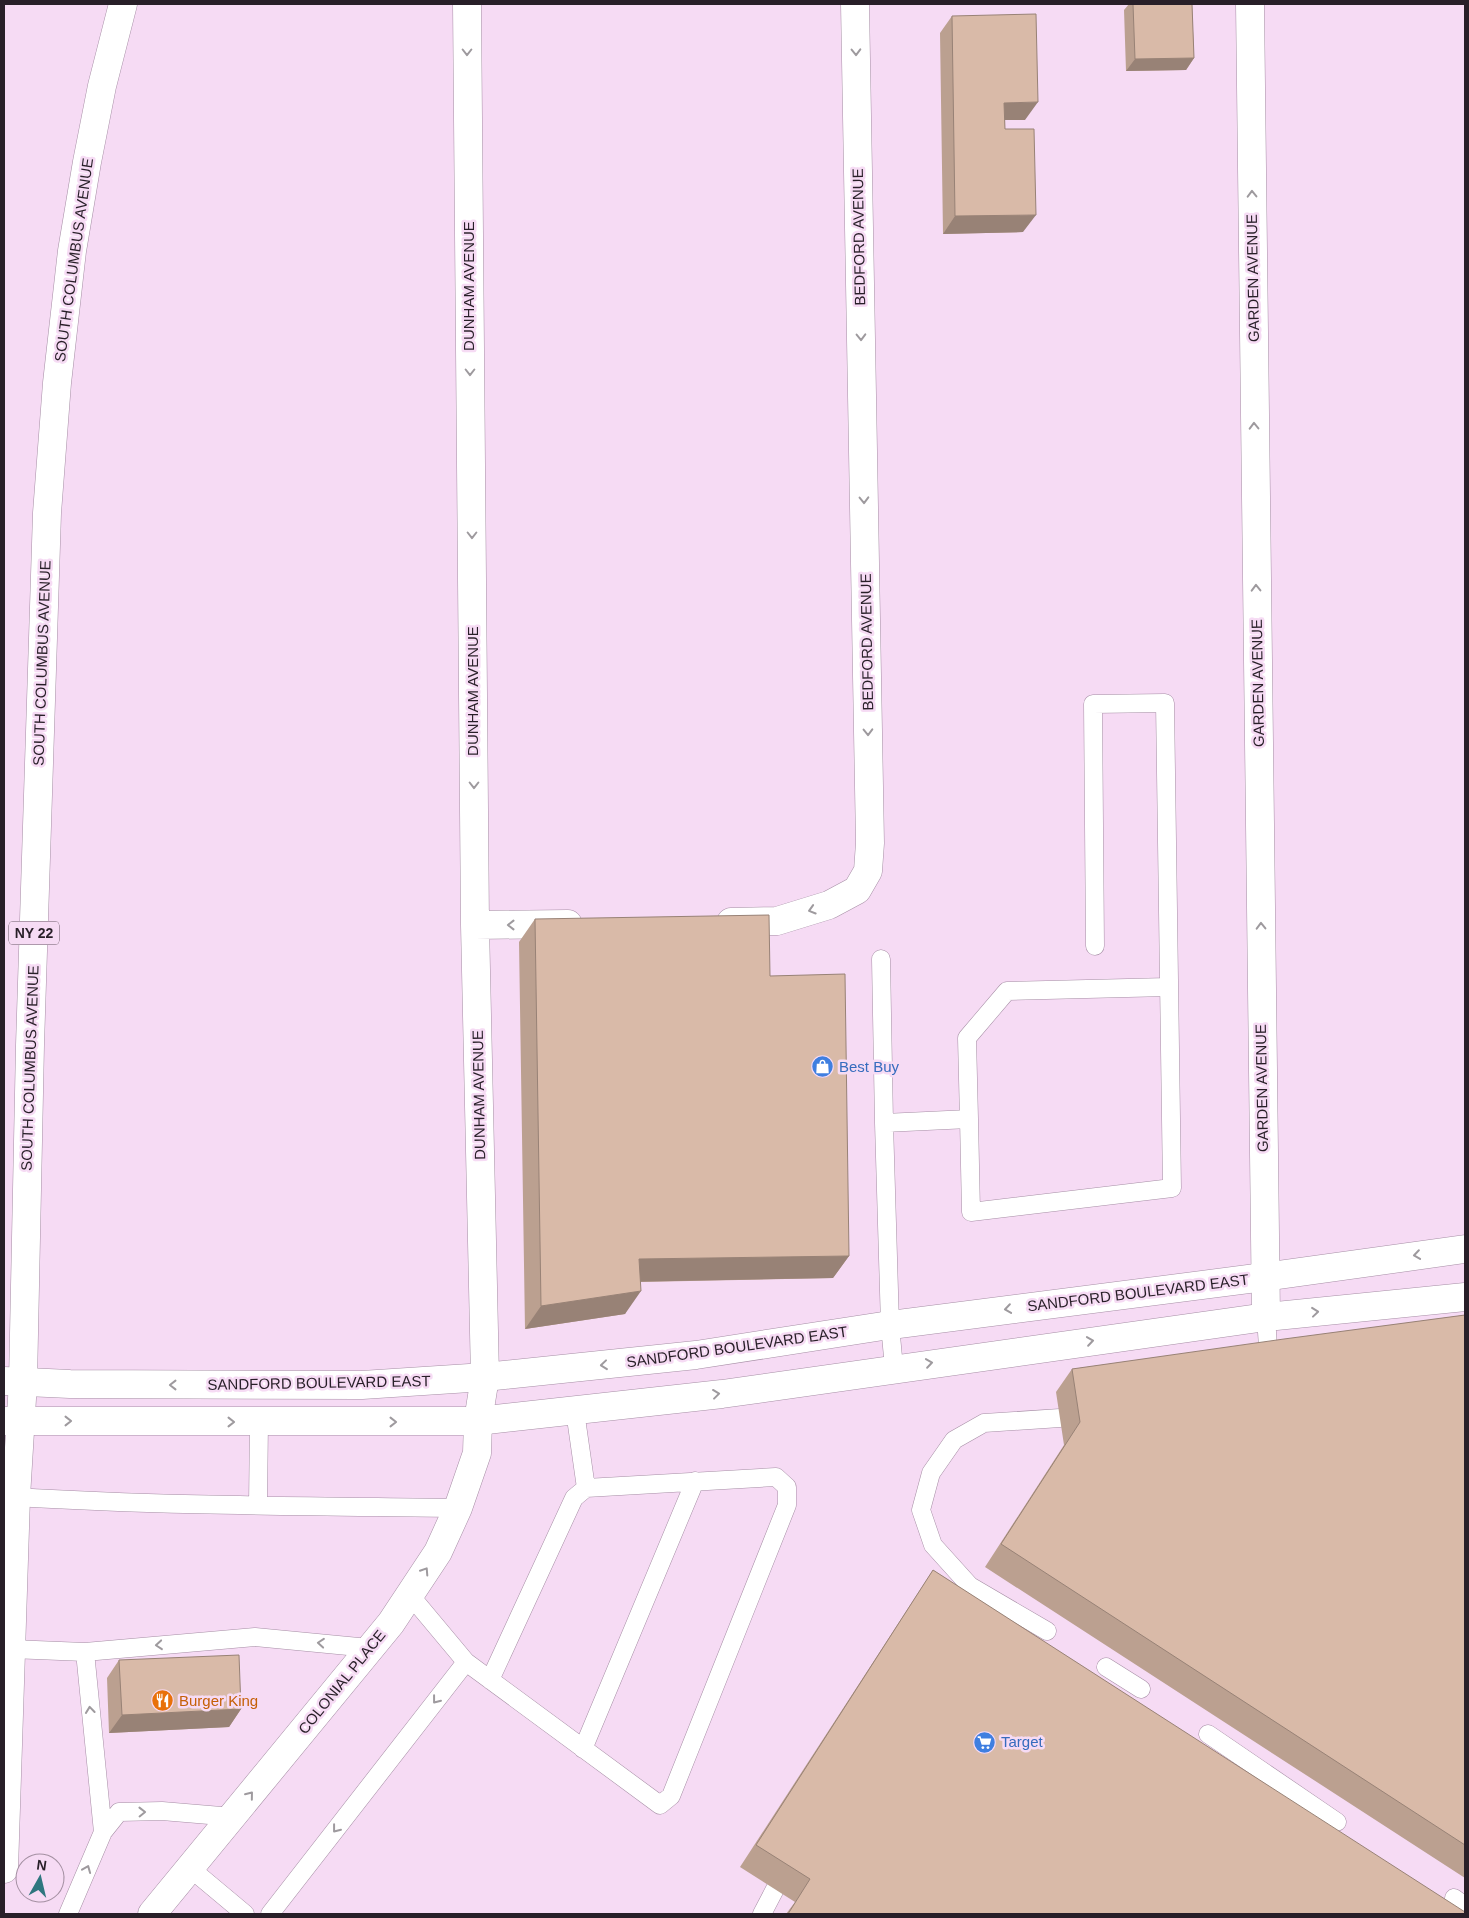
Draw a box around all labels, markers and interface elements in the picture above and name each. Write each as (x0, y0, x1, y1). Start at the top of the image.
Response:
one-way arrow (462, 49, 473, 57)
one-way arrow (851, 49, 861, 57)
street label: SOUTH COLUMBUS AVENUE (51, 157, 96, 363)
street label: BEDFORD AVENUE (849, 168, 868, 306)
one-way arrow (1247, 189, 1257, 197)
street label: GARDEN AVENUE (1243, 214, 1262, 342)
street label: DUNHAM AVENUE (460, 221, 477, 351)
one-way arrow (856, 334, 866, 342)
one-way arrow (465, 369, 475, 377)
one-way arrow (1249, 422, 1260, 430)
one-way arrow (859, 496, 869, 504)
one-way arrow (466, 531, 477, 539)
street label: SOUTH COLUMBUS AVENUE (29, 560, 54, 766)
street label: BEDFORD AVENUE (857, 573, 876, 711)
one-way arrow (1251, 584, 1262, 592)
street label: GARDEN AVENUE (1248, 619, 1267, 747)
street label: DUNHAM AVENUE (464, 626, 481, 756)
one-way arrow (863, 729, 873, 737)
one-way arrow (469, 782, 479, 789)
one-way arrow (809, 905, 817, 915)
one-way arrow (507, 920, 515, 930)
road number: NY 22 (9, 921, 59, 944)
one-way arrow (1255, 922, 1266, 930)
street label: SOUTH COLUMBUS AVENUE (17, 965, 42, 1171)
street label: GARDEN AVENUE (1252, 1024, 1271, 1152)
street label: DUNHAM AVENUE (469, 1030, 488, 1160)
shop icon: Best Buy (811, 1055, 835, 1079)
place label: Best Buy (839, 1058, 900, 1075)
one-way arrow (1413, 1250, 1421, 1260)
street label: SANDFORD BOULEVARD EAST (1026, 1270, 1250, 1315)
one-way arrow (1003, 1304, 1012, 1314)
one-way arrow (1311, 1307, 1319, 1318)
street label: SANDFORD BOULEVARD EAST (625, 1323, 849, 1370)
one-way arrow (1086, 1336, 1094, 1347)
one-way arrow (600, 1359, 608, 1370)
one-way arrow (924, 1359, 933, 1369)
street label: SANDFORD BOULEVARD EAST (207, 1372, 431, 1393)
one-way arrow (169, 1380, 176, 1390)
one-way arrow (712, 1390, 720, 1400)
one-way arrow (65, 1416, 73, 1426)
one-way arrow (228, 1417, 235, 1427)
one-way arrow (390, 1417, 398, 1427)
one-way arrow (419, 1568, 429, 1577)
street label: COLONIAL PLACE (295, 1626, 389, 1737)
one-way arrow (317, 1638, 325, 1649)
one-way arrow (155, 1640, 163, 1651)
restaurant icon: Burger King (151, 1689, 175, 1713)
place label: Burger King (179, 1692, 258, 1709)
one-way arrow (434, 1694, 442, 1703)
one-way arrow (85, 1706, 96, 1714)
supermarket icon: Target (973, 1730, 997, 1754)
place label: Target (1001, 1733, 1044, 1750)
one-way arrow (244, 1792, 253, 1801)
one-way arrow (138, 1806, 146, 1817)
one-way arrow (333, 1823, 342, 1832)
north arrow (15, 1853, 65, 1903)
text: N (36, 1856, 48, 1874)
one-way arrow (81, 1865, 91, 1874)

